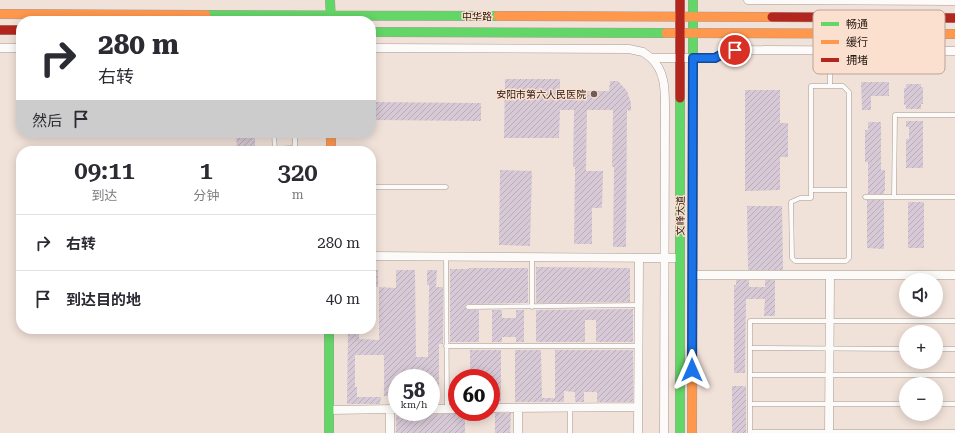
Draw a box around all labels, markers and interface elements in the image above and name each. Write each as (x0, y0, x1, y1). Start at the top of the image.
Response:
legend (813, 10, 945, 74)
street label: 中华路 (462, 11, 492, 22)
text: 畅通 (846, 18, 868, 31)
text: 280 m (98, 28, 179, 61)
icon: right (32, 32, 84, 84)
pin (718, 33, 752, 67)
text: 缓行 (846, 36, 868, 49)
icon: arrive (724, 39, 746, 61)
text: 拥堵 (846, 54, 868, 67)
text: 右转 (98, 66, 134, 87)
place label: 安阳市第六人民医院 (496, 89, 586, 100)
marker: 安阳市第六人民医院 (589, 89, 599, 99)
icon: arrive (70, 108, 92, 130)
text: 然后 (32, 112, 62, 130)
text: 09:11 (74, 157, 135, 185)
text: 1 (200, 157, 213, 185)
text: 320 (277, 159, 318, 187)
text: m (292, 187, 304, 202)
text: 到达 (92, 188, 118, 203)
text: 分钟 (193, 188, 219, 203)
street label: 文峰大道 (675, 196, 686, 236)
icon: right (32, 232, 54, 254)
text: 280 m (317, 234, 360, 252)
text: 右转 (66, 235, 96, 253)
map controls (899, 273, 943, 421)
button: sound (899, 273, 943, 317)
icon: arrive (32, 288, 54, 310)
text: 40 m (326, 290, 360, 308)
text: 到达目的地 (66, 291, 141, 309)
button: + (899, 325, 943, 369)
position arrow (671, 349, 713, 391)
speed limit sign: 60 (448, 369, 500, 421)
button: − (899, 377, 943, 421)
text: 58 (403, 378, 425, 402)
text: km/h (401, 399, 427, 410)

